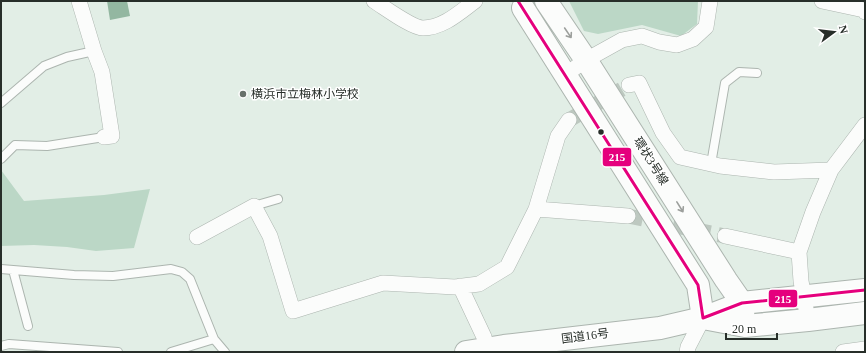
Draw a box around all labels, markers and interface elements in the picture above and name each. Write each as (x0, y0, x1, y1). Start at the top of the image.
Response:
north arrow (814, 12, 854, 52)
text: N (837, 24, 850, 35)
one-way arrow (564, 27, 572, 38)
place label: 横浜市立梅林小学校 (251, 87, 359, 101)
marker: 横浜市立梅林小学校 (238, 89, 248, 99)
unlabelled marker (596, 127, 606, 137)
street label: 環状3号線 (631, 134, 671, 188)
line badge: 215 (602, 147, 632, 167)
text: 215 (609, 151, 626, 163)
one-way arrow (676, 201, 684, 213)
line badge: 215 (768, 289, 798, 308)
text: 215 (775, 293, 792, 305)
scale bar (726, 315, 777, 341)
text: 20 m (732, 322, 757, 336)
street label: 国道16号 (560, 326, 610, 346)

